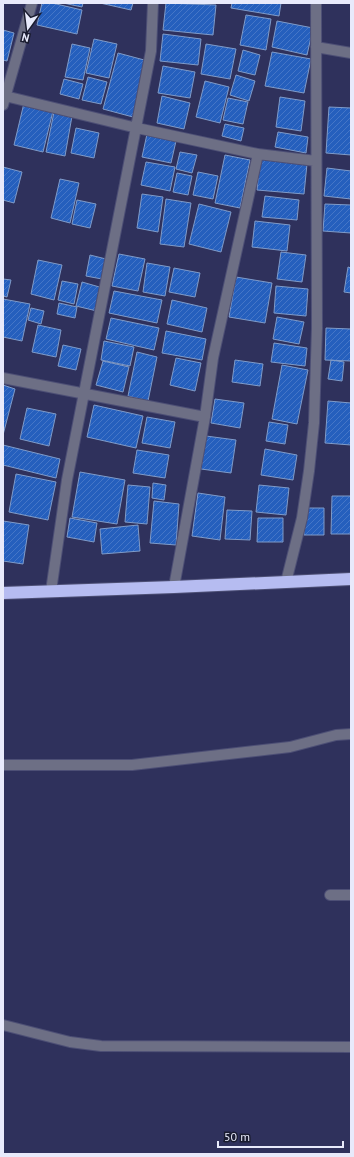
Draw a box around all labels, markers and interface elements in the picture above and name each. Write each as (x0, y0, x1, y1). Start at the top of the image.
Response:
north arrow (8, 8, 48, 48)
text: N (20, 30, 31, 45)
scale bar (218, 1123, 343, 1149)
text: 50 m (224, 1129, 250, 1144)

